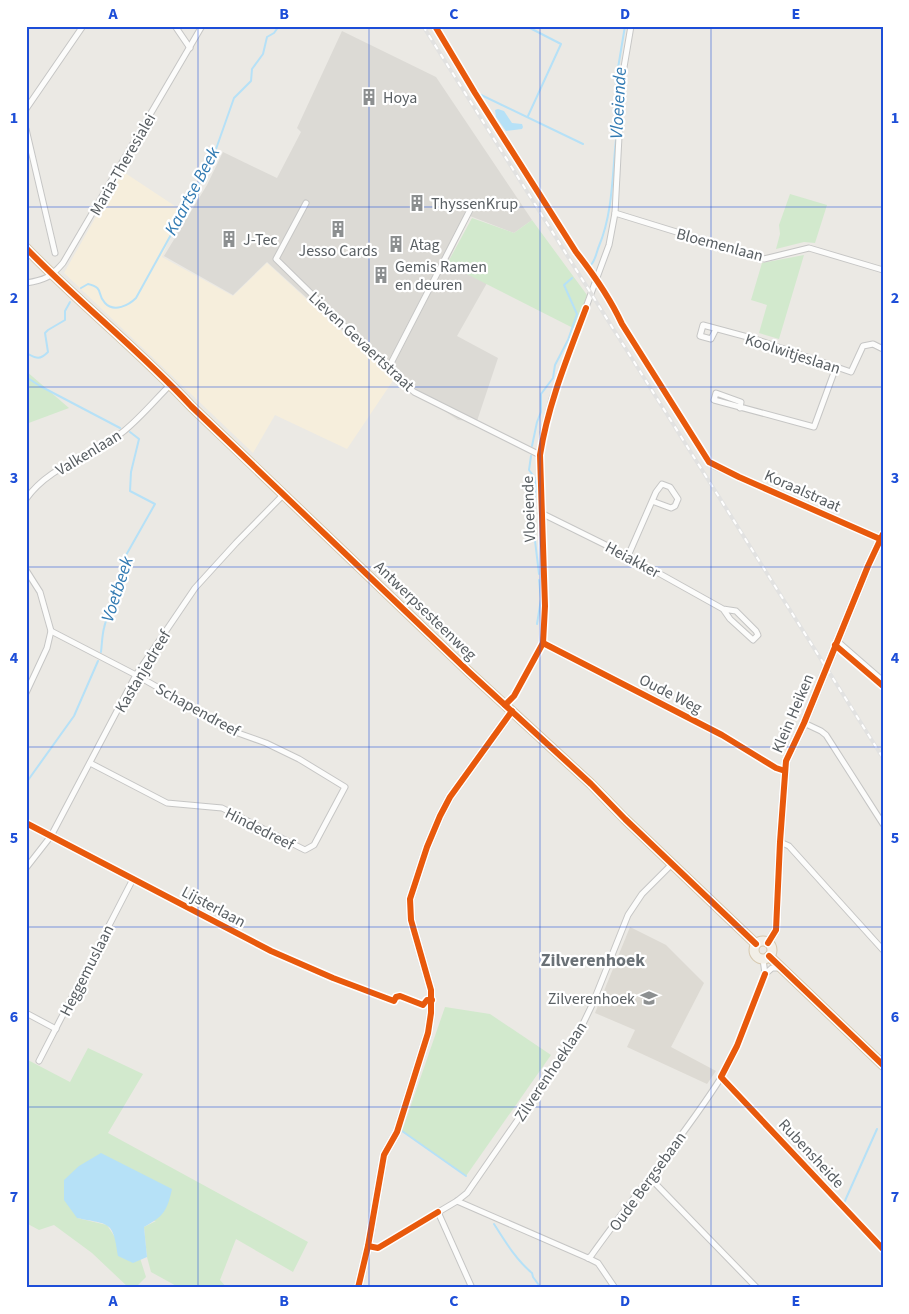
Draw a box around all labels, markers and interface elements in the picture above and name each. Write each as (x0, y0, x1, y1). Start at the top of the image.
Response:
text: A (107, 3, 118, 25)
text: B (279, 3, 289, 25)
text: C (449, 3, 459, 25)
text: D (620, 3, 630, 25)
text: E (792, 3, 800, 25)
water label: Vloeiende (604, 66, 633, 140)
building icon: Hoya (359, 87, 379, 107)
place label: Hoya (383, 87, 417, 109)
text: 1 (10, 107, 18, 129)
text: 1 (891, 107, 899, 129)
street label: Maria-Theresialei (85, 109, 161, 220)
water label: Kaartse Beek (159, 142, 226, 240)
building icon: ThyssenKrup (407, 193, 427, 213)
place label: ThyssenKrup (431, 193, 518, 215)
building icon: Jesso Cards (328, 219, 348, 239)
street label: Bloemenlaan (674, 223, 766, 267)
building icon: J-Tec (219, 229, 239, 249)
place label: J-Tec (243, 229, 278, 251)
building icon: Atag (386, 234, 406, 254)
place label: Atag (410, 234, 440, 256)
place label: Jesso Cards (298, 240, 378, 262)
place label: Gemis Ramen en deuren (395, 256, 487, 296)
building icon: Gemis Ramen en deuren (371, 265, 391, 285)
text: 2 (10, 287, 18, 309)
street label: Lieven Gevaertstraat (304, 287, 419, 397)
text: 2 (891, 287, 899, 309)
street label: Koolwitjeslaan (742, 328, 843, 380)
street label: Valkenlaan (51, 425, 126, 481)
street label: Koraalstraat (761, 464, 845, 518)
text: 3 (10, 467, 18, 489)
text: 3 (891, 467, 899, 489)
street label: Vloeiende (517, 475, 541, 543)
street label: Heiakker (601, 536, 664, 584)
water label: Voetbeek (95, 553, 140, 625)
street label: Antwerpsesteenweg (369, 556, 481, 665)
street label: Kastanjedreef (110, 625, 177, 717)
text: 4 (10, 647, 19, 669)
text: 4 (891, 647, 900, 669)
street label: Oude Weg (635, 669, 706, 719)
street label: Klein Heiken (766, 671, 819, 756)
street label: Schapendreef (152, 678, 245, 743)
street label: Hindedreef (221, 802, 299, 856)
text: 5 (10, 827, 18, 849)
text: 5 (891, 827, 899, 849)
street label: Lijsterlaan (178, 881, 249, 933)
street label: Heggemuslaan (54, 921, 119, 1020)
district label: Zilverenhoek (541, 948, 645, 973)
place label: Zilverenhoek (548, 988, 635, 1010)
school or university icon: Zilverenhoek (639, 988, 659, 1008)
text: 6 (10, 1006, 18, 1028)
text: 6 (891, 1006, 899, 1028)
street label: Zilverenhoeklaan (509, 1017, 592, 1126)
street label: Rubensheide (773, 1114, 849, 1193)
street label: Oude Bergsebaan (604, 1127, 691, 1236)
text: 7 (10, 1186, 18, 1208)
text: 7 (891, 1186, 899, 1208)
text: A (107, 1290, 118, 1312)
text: B (279, 1290, 289, 1312)
text: C (449, 1290, 459, 1312)
text: D (620, 1290, 630, 1312)
text: E (792, 1290, 800, 1312)

